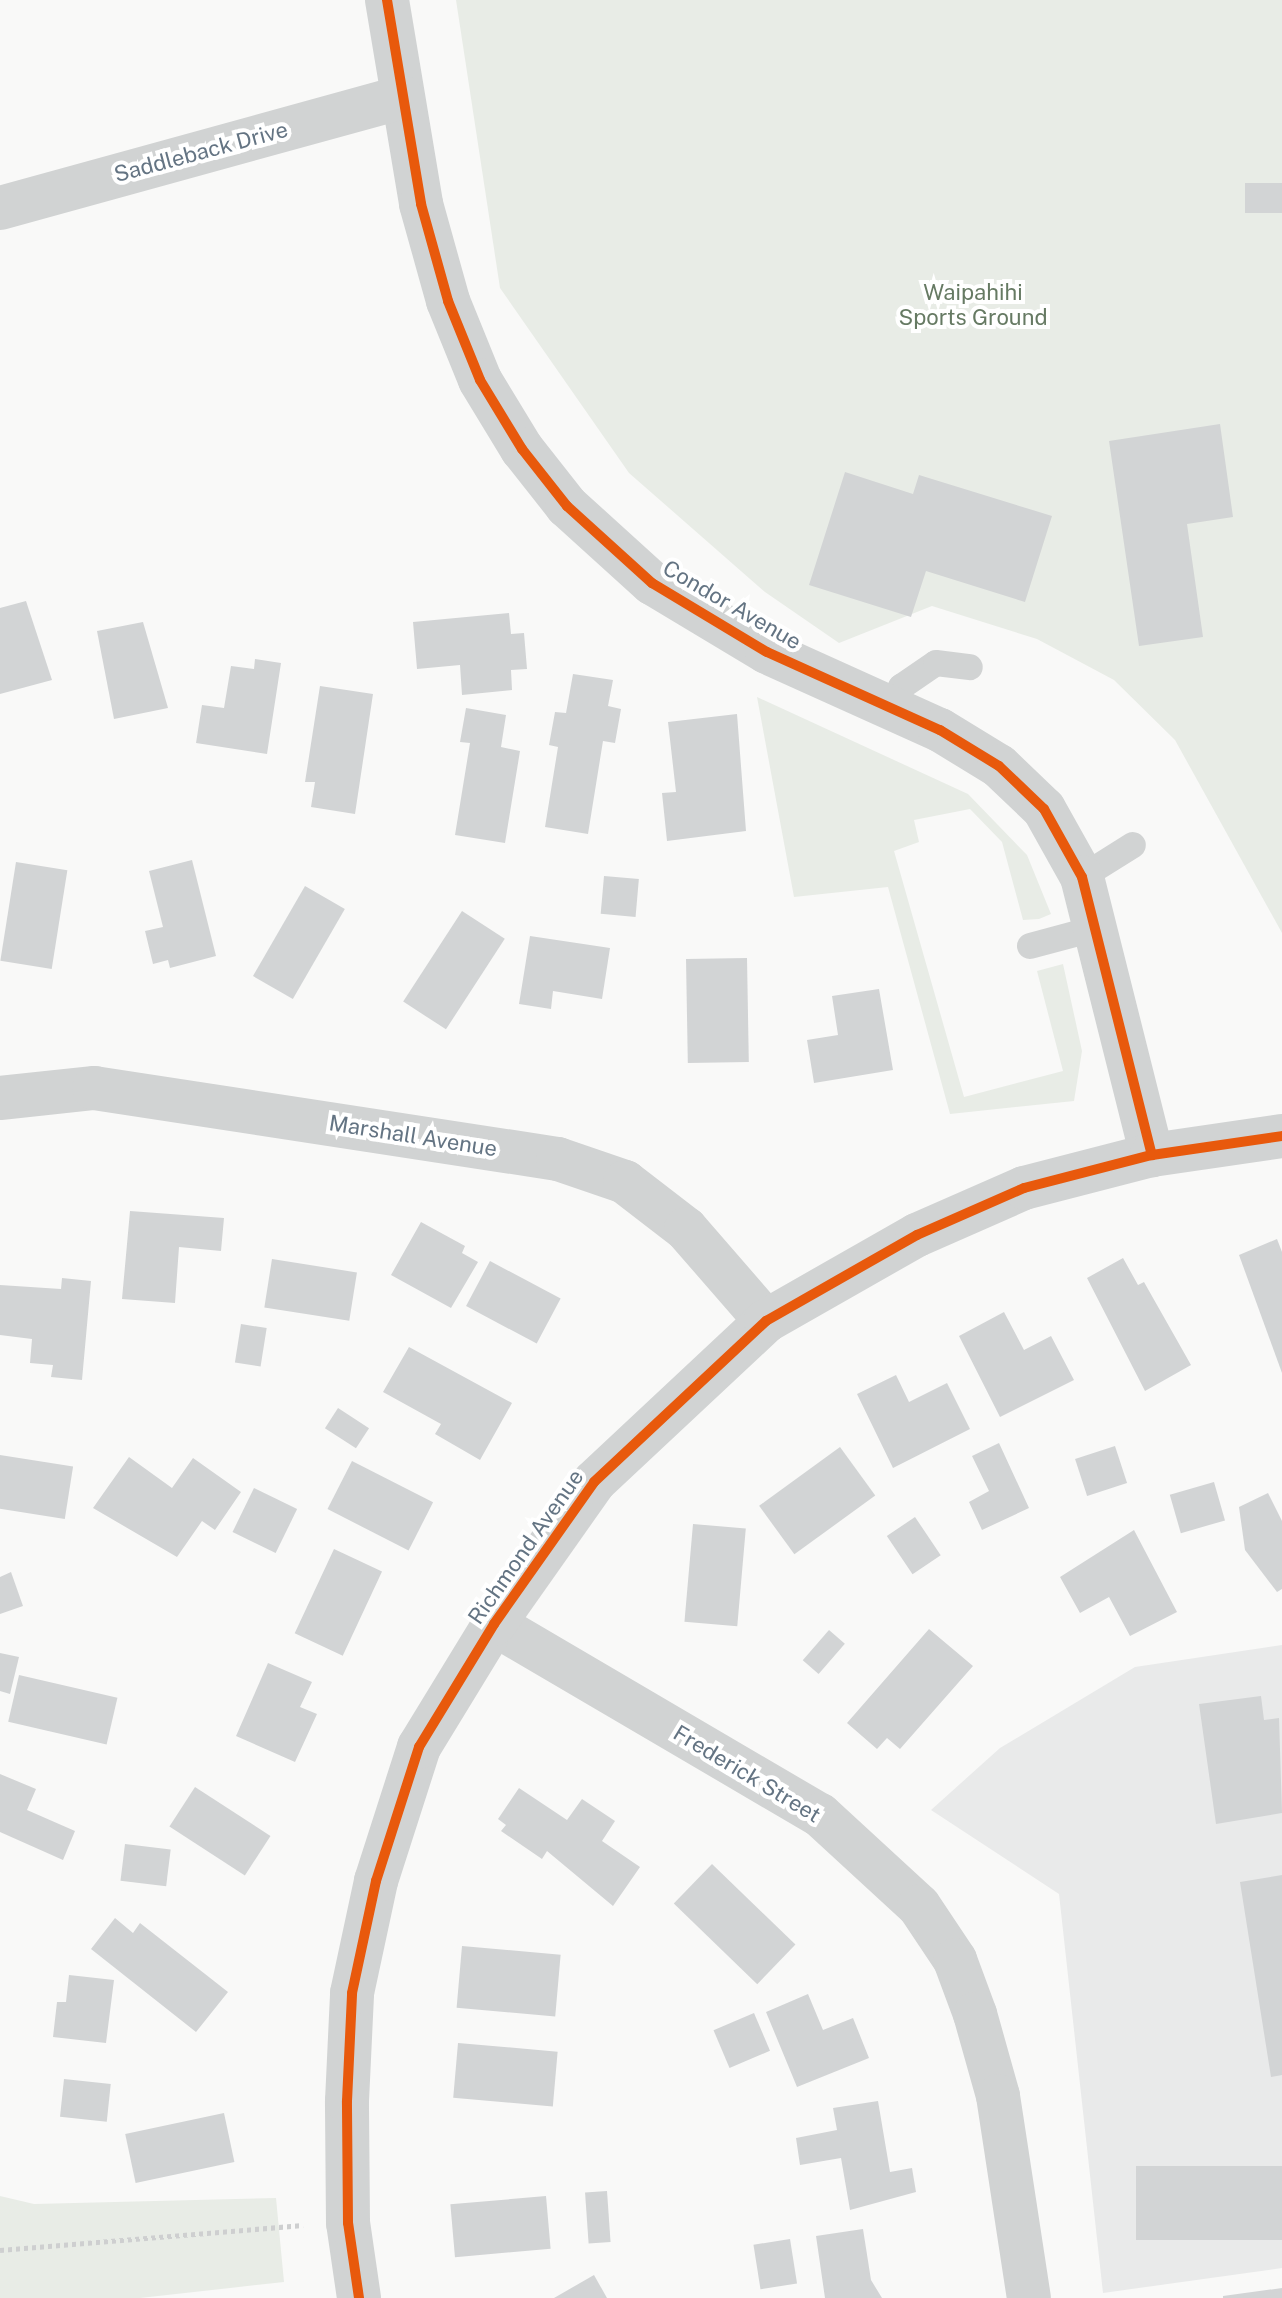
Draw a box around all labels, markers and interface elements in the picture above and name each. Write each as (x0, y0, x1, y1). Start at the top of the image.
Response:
street label: Saddleback Drive (111, 116, 291, 188)
park label: Waipahihi Sports Ground (898, 279, 1048, 330)
street label: Condor Avenue (658, 555, 806, 655)
street label: Marshall Avenue (327, 1110, 499, 1162)
street label: Richmond Avenue (463, 1465, 589, 1629)
street label: Frederick Street (668, 1720, 826, 1828)

